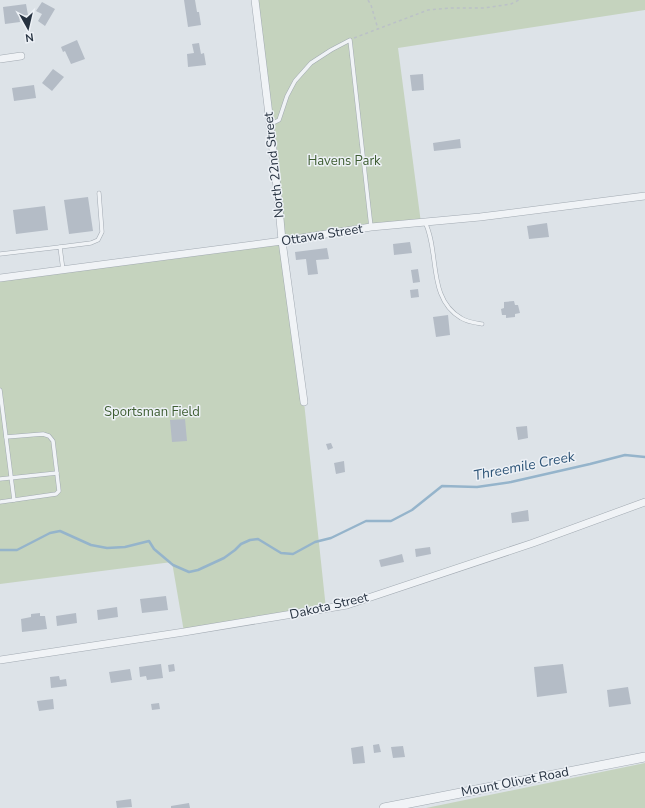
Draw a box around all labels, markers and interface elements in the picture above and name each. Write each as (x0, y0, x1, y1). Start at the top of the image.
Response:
north arrow (8, 8, 48, 48)
text: N (24, 29, 34, 45)
street label: North 22nd Street (259, 111, 289, 219)
park label: Havens Park (307, 152, 381, 170)
street label: Ottawa Street (280, 220, 364, 250)
park label: Sportsman Field (104, 403, 200, 421)
water label: Threemile Creek (472, 447, 577, 485)
street label: Dakota Street (288, 588, 371, 624)
street label: Mount Olivet Road (460, 763, 570, 801)

